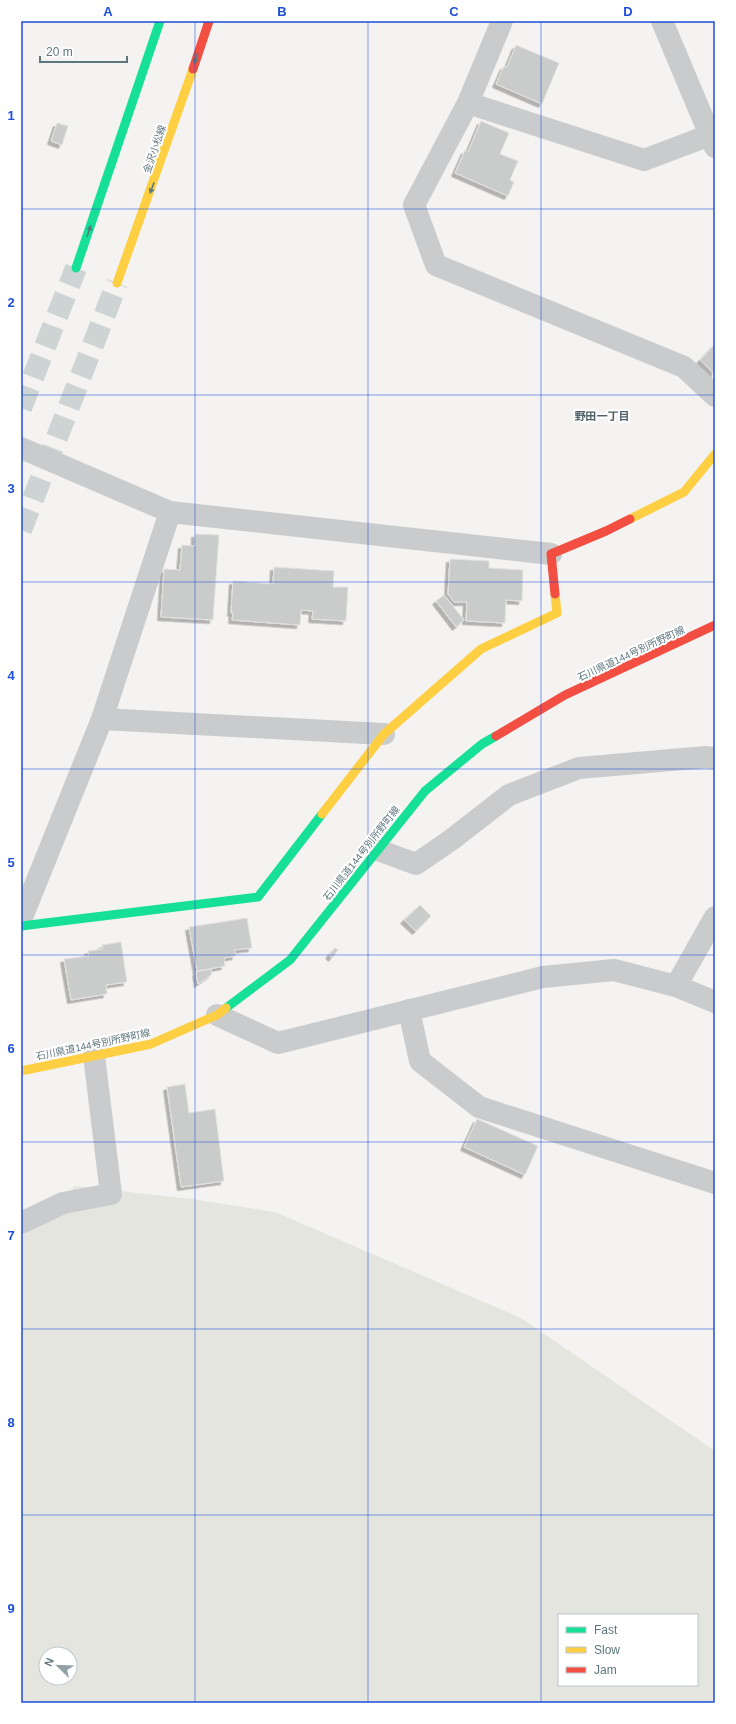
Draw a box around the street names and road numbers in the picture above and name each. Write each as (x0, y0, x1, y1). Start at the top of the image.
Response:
street label: 金沢小松線 (141, 124, 168, 175)
street label: 石川県道144号別所野町線 (576, 624, 686, 683)
street label: 石川県道144号別所野町線 (321, 804, 402, 903)
street label: 石川県道144号別所野町線 (35, 1027, 151, 1062)

